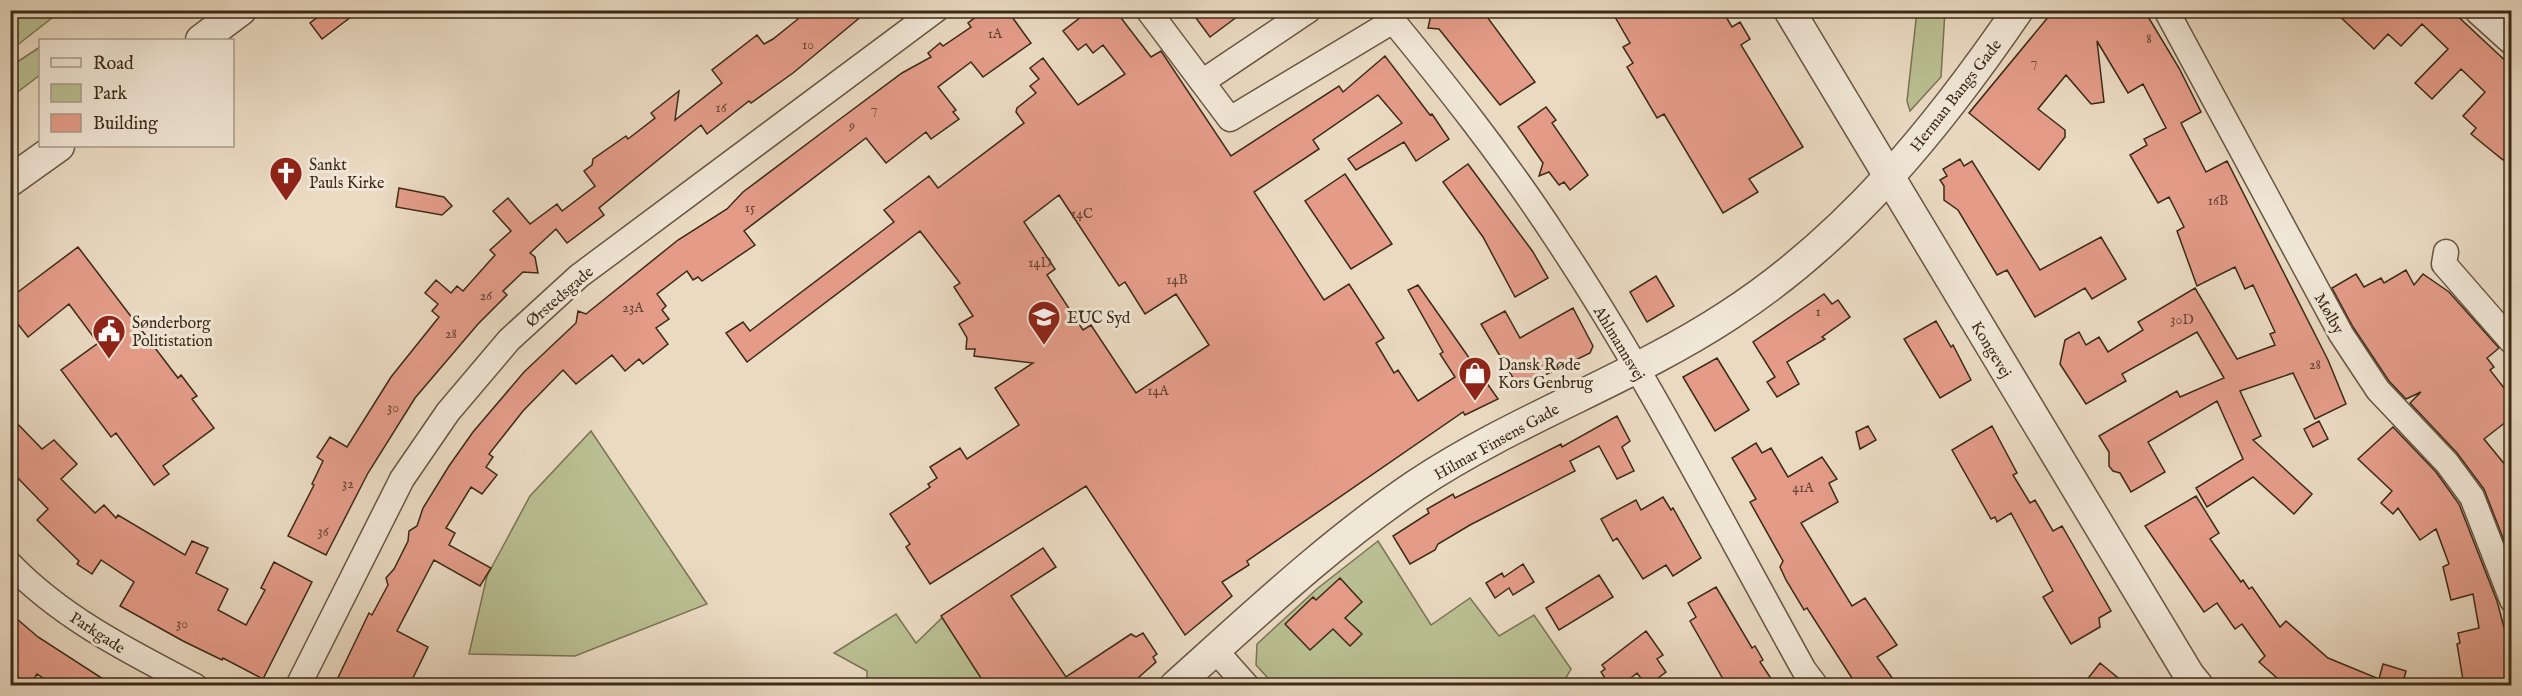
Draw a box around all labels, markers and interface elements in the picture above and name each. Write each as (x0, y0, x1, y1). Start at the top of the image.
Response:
house number: 1A (988, 25, 1003, 43)
house number: 8 (2146, 30, 2152, 48)
house number: 10 (802, 36, 814, 54)
street label: Herman Bangs Gade (1906, 36, 2007, 157)
legend (39, 39, 234, 147)
text: Road (93, 53, 134, 76)
house number: 7 (2031, 53, 2037, 71)
text: Park (93, 83, 128, 106)
house number: 16 (715, 99, 728, 117)
house number: 7 (871, 100, 877, 118)
text: Building (93, 113, 158, 136)
house number: 9 (848, 117, 855, 135)
church icon: Sankt Pauls Kirke (268, 155, 304, 202)
place label: Sankt Pauls Kirke (309, 156, 384, 194)
house number: 16B (2208, 192, 2228, 210)
house number: 15 (745, 199, 755, 217)
house number: 14C (1071, 205, 1093, 223)
house number: 14D (1028, 254, 1052, 272)
street label: Ørstedsgade (522, 263, 598, 332)
house number: 14B (1166, 271, 1188, 289)
house number: 26 (480, 287, 493, 305)
street label: Mølby (2309, 290, 2348, 338)
house number: 23A (622, 299, 644, 317)
school or university icon: EUC Syd (1026, 299, 1062, 346)
street label: Ahlmannsvej (1588, 302, 1648, 385)
house number: 1 (1815, 303, 1821, 321)
place label: EUC Syd (1067, 309, 1131, 329)
house number: 30D (2170, 311, 2194, 329)
public building icon: Sønderborg Politistation (91, 313, 127, 360)
place label: Sønderborg Politistation (132, 314, 213, 352)
street label: Kongevej (1966, 318, 2015, 382)
house number: 28 (445, 325, 457, 343)
shop icon: Dansk Røde Kors Genbrug (1457, 355, 1493, 402)
place label: Dansk Røde Kors Genbrug (1498, 356, 1593, 394)
house number: 28 (2309, 356, 2321, 374)
house number: 14A (1147, 382, 1169, 400)
house number: 30 (387, 399, 399, 417)
street label: Hilmar Finsens Gade (1431, 400, 1563, 485)
house number: 32 (342, 475, 354, 493)
house number: 41A (1792, 479, 1814, 497)
house number: 36 (317, 523, 330, 541)
street label: Parkgade (66, 608, 128, 659)
house number: 30 (176, 615, 188, 633)

